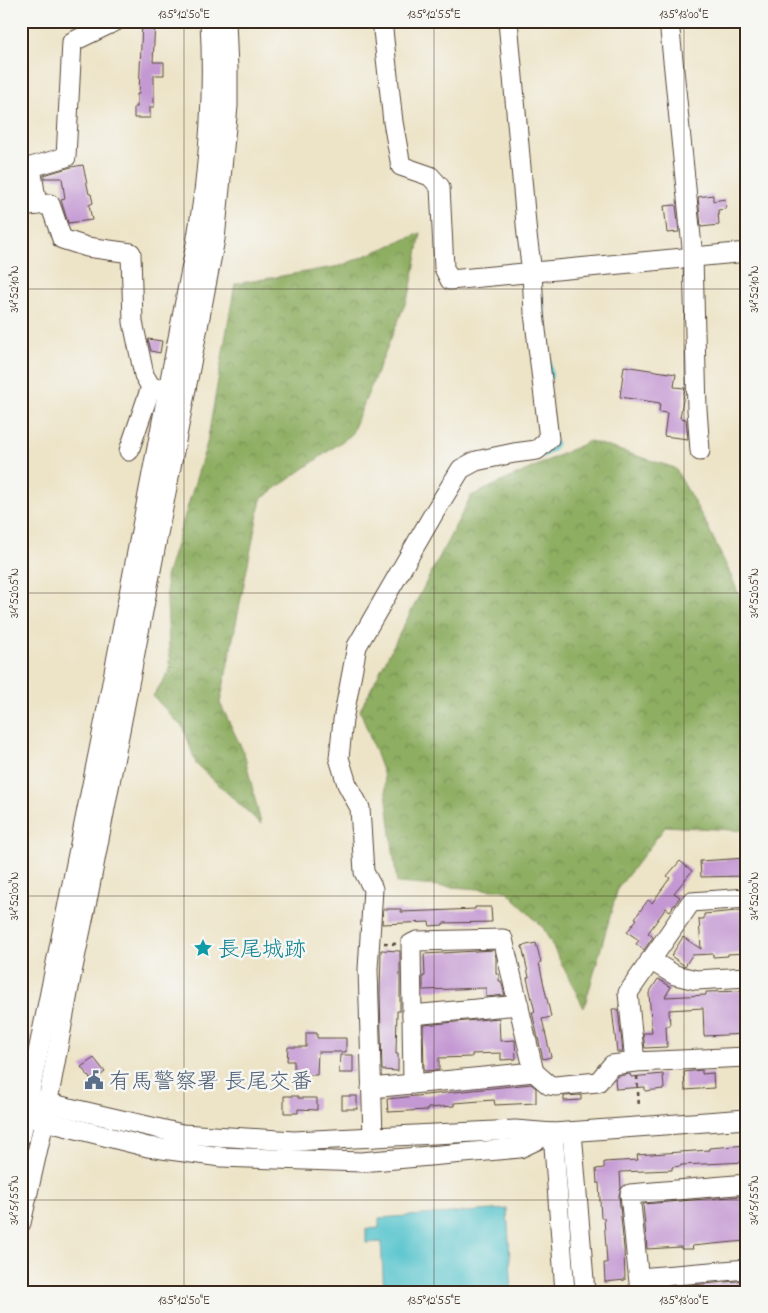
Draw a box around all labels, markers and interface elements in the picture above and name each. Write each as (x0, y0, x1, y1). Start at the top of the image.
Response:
text: 135°12'50"E (158, 6, 210, 24)
text: 135°12'55"E (407, 6, 461, 24)
text: 135°13'00"E (659, 6, 709, 24)
text: 34°52'10"N (6, 265, 24, 313)
text: 34°52'10"N (746, 265, 764, 313)
text: 34°52'05"N (6, 568, 24, 618)
text: 34°52'05"N (746, 568, 764, 618)
text: 34°52'00"N (6, 872, 24, 920)
text: 34°52'00"N (746, 872, 764, 920)
place label: 長尾城跡 (218, 935, 306, 967)
place icon: 長尾城跡 (192, 937, 214, 959)
place label: 有馬警察署 長尾交番 (109, 1067, 313, 1099)
public building icon: 有馬警察署 長尾交番 (83, 1069, 105, 1091)
text: 34°51'55"N (6, 1175, 24, 1225)
text: 34°51'55"N (746, 1175, 764, 1225)
text: 135°12'50"E (158, 1292, 210, 1310)
text: 135°12'55"E (407, 1292, 461, 1310)
text: 135°13'00"E (659, 1292, 709, 1310)

